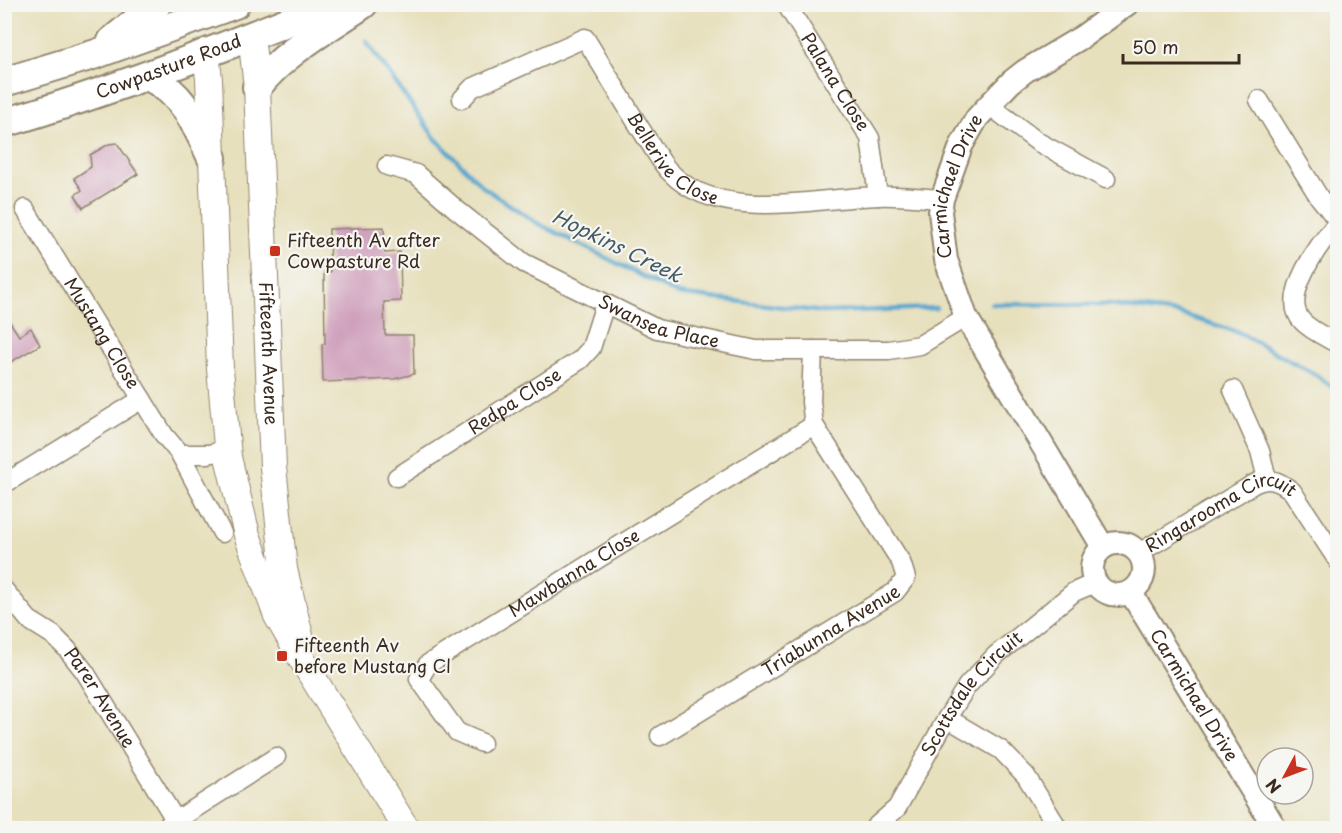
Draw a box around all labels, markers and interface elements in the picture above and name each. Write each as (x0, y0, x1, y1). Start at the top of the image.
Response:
street label: Cowpasture Road (92, 26, 245, 105)
street label: Palana Close (795, 27, 877, 136)
scale bar (1123, 27, 1238, 65)
text: 50 m (1132, 33, 1179, 60)
street label: Bellerive Close (621, 106, 722, 210)
street label: Carmichael Drive (925, 109, 989, 260)
water label: Hopkins Creek (547, 201, 688, 290)
place label: Fifteenth Av after Cowpasture Rd (287, 226, 441, 274)
marker: Fifteenth Av after Cowpasture Rd (268, 244, 282, 258)
street label: Mustang Close (58, 272, 147, 393)
street label: Fifteenth Avenue (253, 281, 286, 426)
street label: Swansea Place (594, 287, 722, 354)
street label: Redpa Close (462, 360, 566, 440)
street label: Ringarooma Circuit (1139, 465, 1304, 558)
street label: Mawbanna Close (503, 521, 644, 623)
street label: Triabunna Avenue (756, 577, 905, 682)
street label: Carmichael Drive (1144, 623, 1246, 766)
street label: Scottsdale Circuit (913, 624, 1028, 761)
place label: Fifteenth Av before Mustang Cl (294, 631, 451, 679)
street label: Parer Avenue (59, 641, 143, 753)
marker: Fifteenth Av before Mustang Cl (275, 649, 289, 663)
north arrow (1255, 746, 1315, 806)
text: N (1260, 774, 1286, 799)

